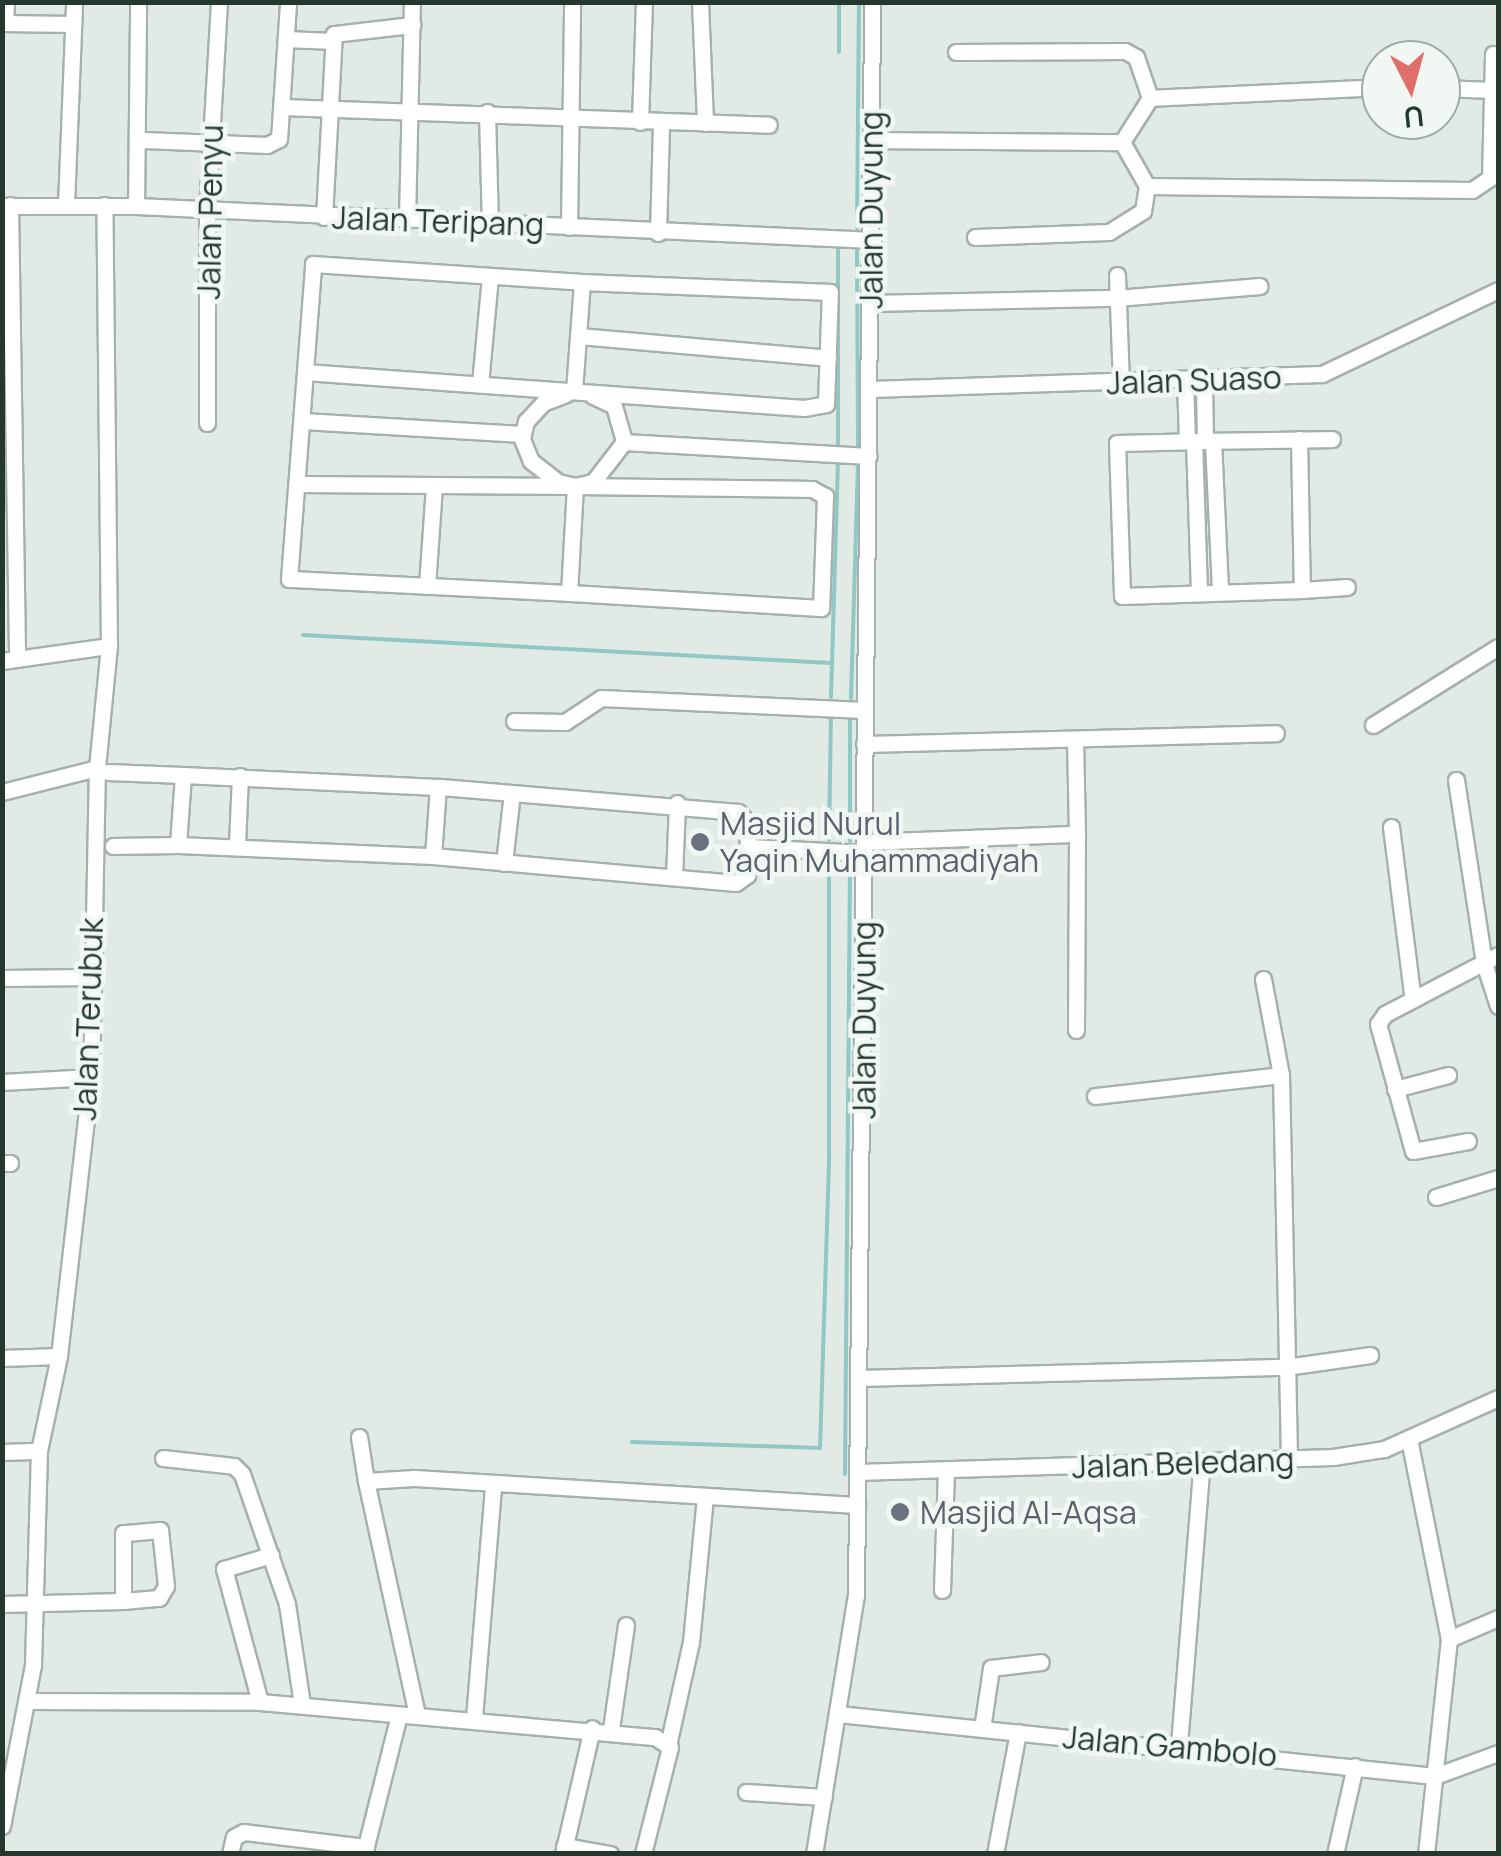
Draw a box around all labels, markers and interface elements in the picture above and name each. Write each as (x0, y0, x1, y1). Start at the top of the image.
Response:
north arrow (1361, 40, 1461, 140)
text: U (1402, 98, 1426, 138)
street label: Jalan Duyung (852, 111, 890, 309)
street label: Jalan Penyu (189, 124, 231, 300)
street label: Jalan Teripang (331, 198, 545, 244)
street label: Jalan Suaso (1106, 358, 1282, 402)
place label: Masjid Nurul Yaqin Muhammadiyah (720, 805, 1039, 880)
marker: Masjid Nurul Yaqin Muhammadiyah (689, 831, 711, 853)
street label: Jalan Terubuk (65, 917, 111, 1121)
street label: Jalan Duyung (845, 921, 883, 1119)
street label: Jalan Beledang (1071, 1440, 1295, 1486)
place label: Masjid Al-Aqsa (920, 1493, 1137, 1531)
marker: Masjid Al-Aqsa (889, 1501, 911, 1523)
street label: Jalan Gambolo (1061, 1718, 1279, 1774)

